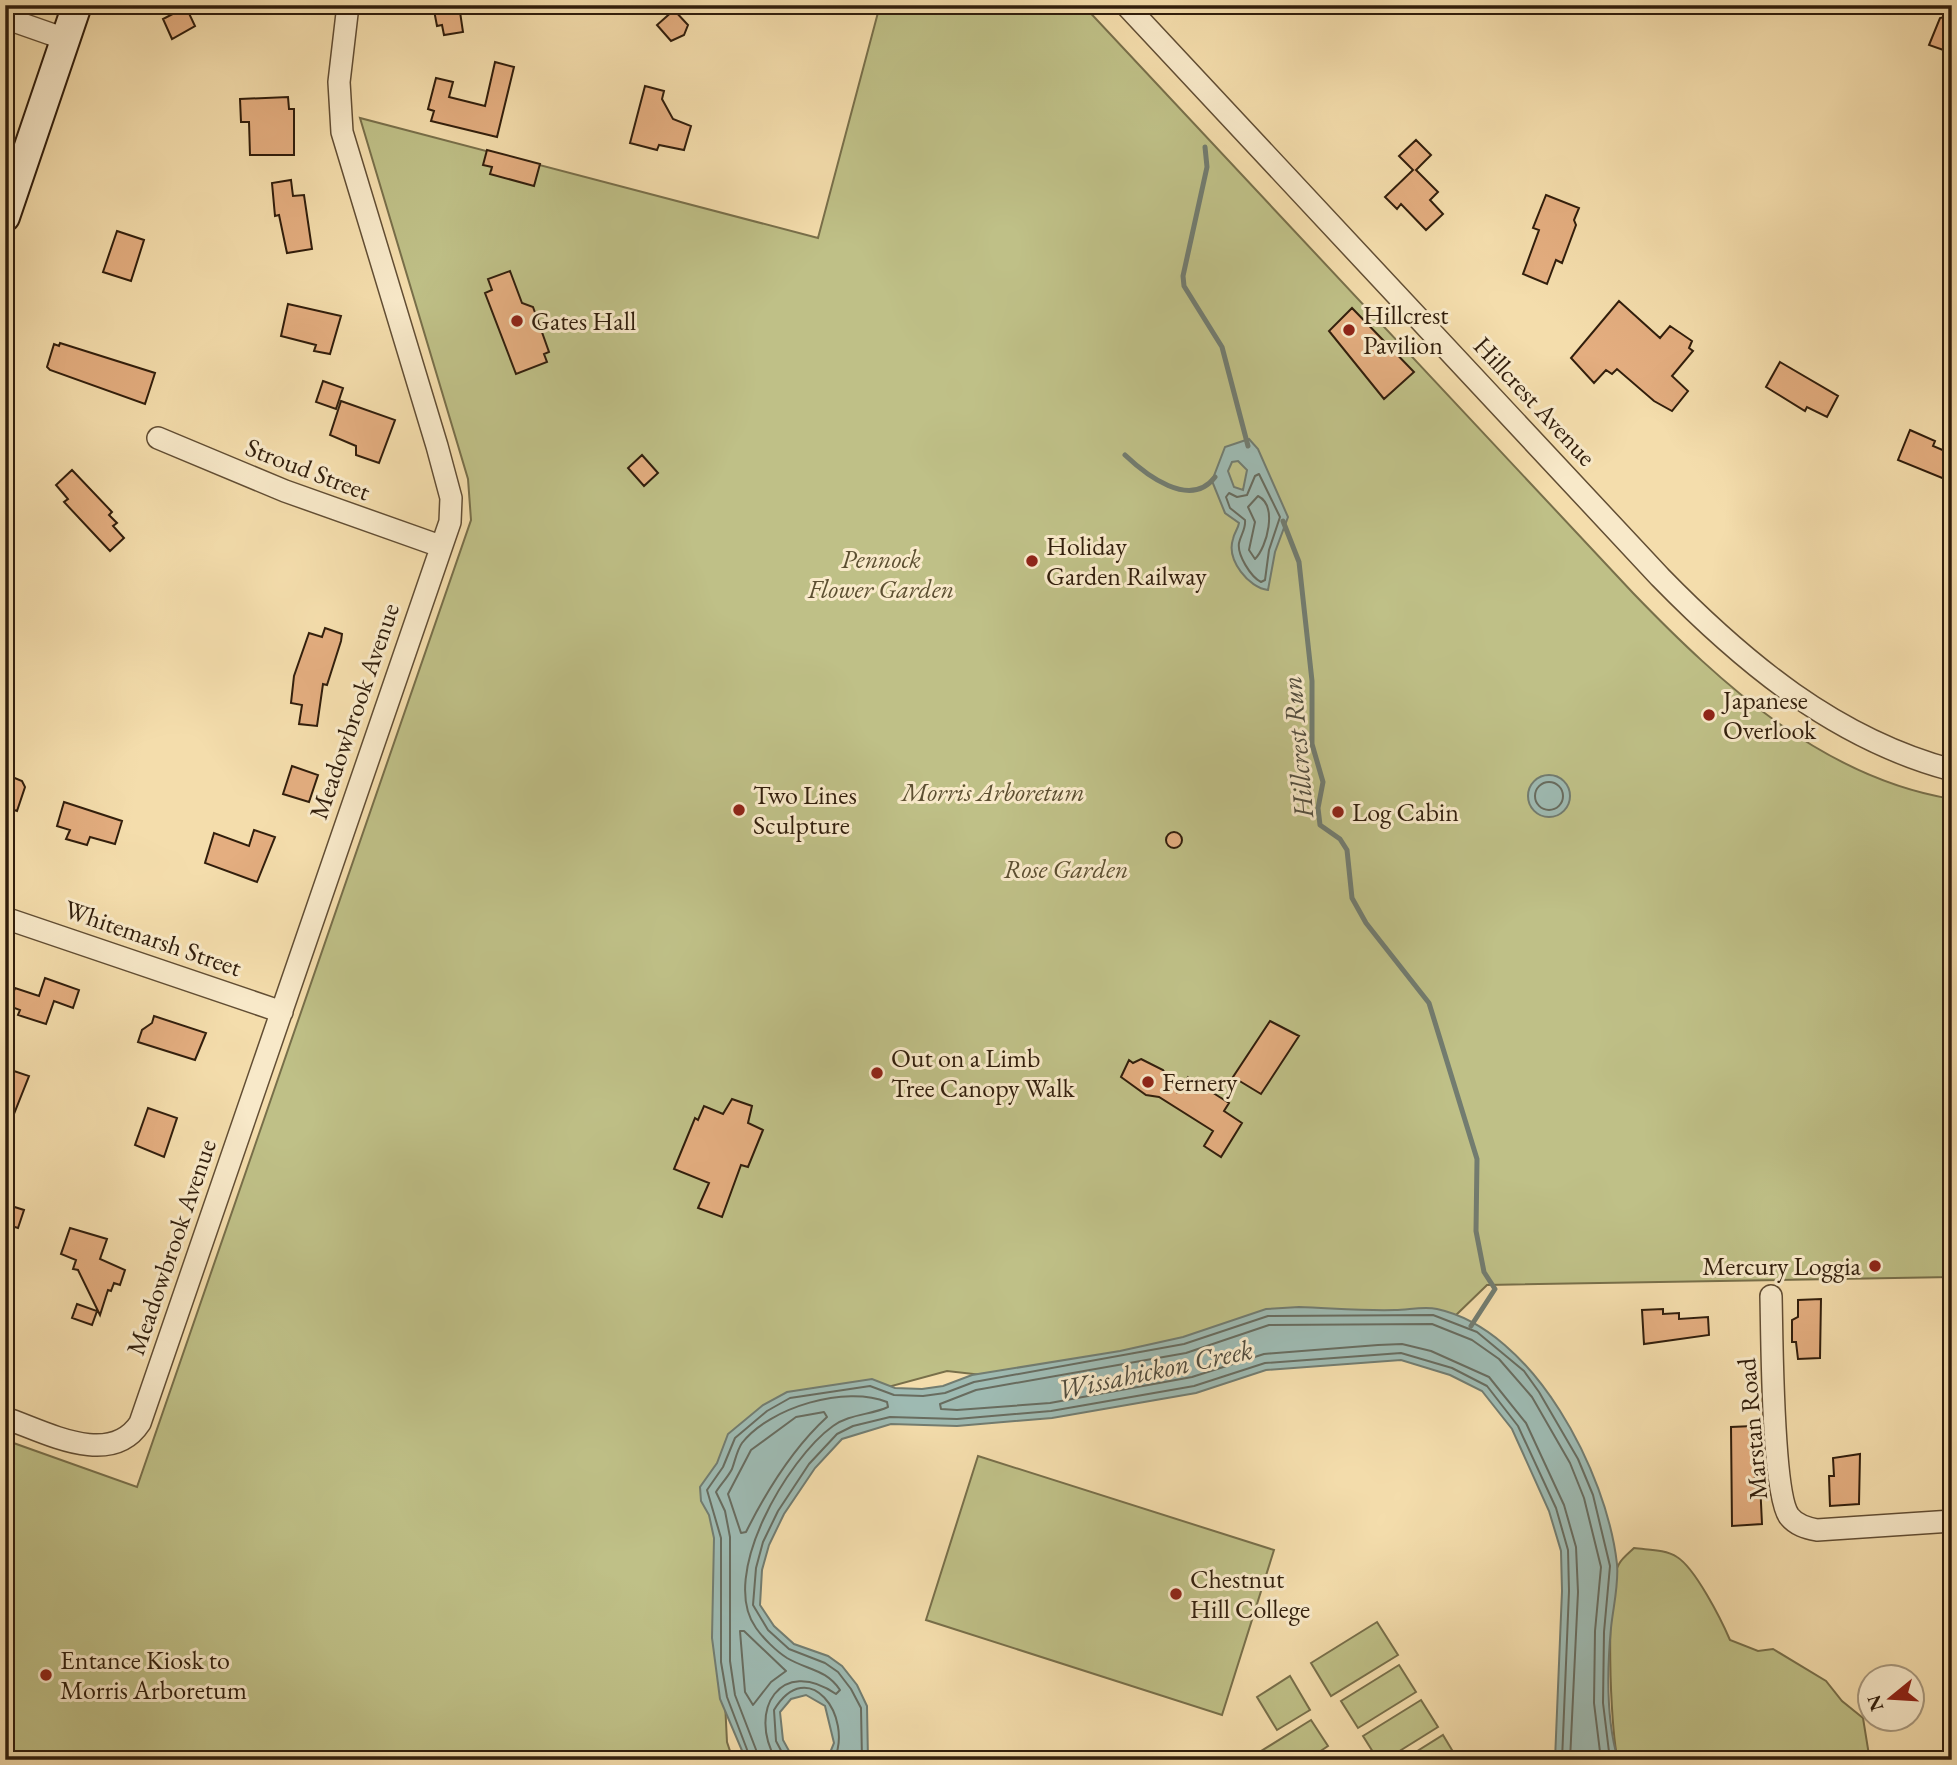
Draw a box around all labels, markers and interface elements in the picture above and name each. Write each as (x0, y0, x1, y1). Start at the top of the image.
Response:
place label: Hillcrest Pavilion (1363, 298, 1449, 362)
place label: Gates Hall (531, 304, 636, 338)
marker: Gates Hall (509, 313, 525, 329)
marker: Hillcrest Pavilion (1341, 322, 1357, 338)
street label: Hillcrest Avenue (1466, 329, 1604, 473)
street label: Stroud Street (241, 430, 375, 508)
place label: Holiday Garden Railway (1046, 529, 1207, 593)
park label: Pennock Flower Garden (807, 542, 954, 606)
marker: Holiday Garden Railway (1024, 553, 1040, 569)
street label: Meadowbrook Avenue (301, 598, 407, 824)
water label: Hillcrest Run (1273, 674, 1321, 821)
place label: Japanese Overlook (1721, 683, 1817, 747)
marker: Japanese Overlook (1701, 707, 1717, 723)
park label: Morris Arboretum (899, 775, 1085, 809)
place label: Two Lines Sculpture (753, 778, 857, 842)
place label: Log Cabin (1352, 795, 1459, 829)
marker: Two Lines Sculpture (731, 802, 747, 818)
marker: Log Cabin (1330, 804, 1346, 820)
park label: Rose Garden (1004, 852, 1128, 886)
street label: Whitemarsh Street (60, 892, 246, 984)
place label: Out on a Limb Tree Canopy Walk (891, 1041, 1075, 1105)
marker: Out on a Limb Tree Canopy Walk (869, 1065, 885, 1081)
place label: Fernery (1162, 1065, 1238, 1099)
marker: Fernery (1140, 1074, 1156, 1090)
street label: Meadowbrook Avenue (118, 1134, 224, 1360)
place label: Mercury Loggia (1702, 1249, 1862, 1283)
marker: Mercury Loggia (1867, 1258, 1883, 1274)
water label: Wissahickon Creek (1054, 1331, 1256, 1407)
street label: Marstan Road (1729, 1356, 1775, 1501)
place label: Chestnut Hill College (1190, 1562, 1310, 1626)
marker: Chestnut Hill College (1168, 1586, 1184, 1602)
place label: Entance Kiosk to Morris Arboretum (60, 1643, 247, 1707)
north arrow (1856, 1664, 1926, 1734)
marker: Entance Kiosk to Morris Arboretum (38, 1667, 54, 1683)
text: N (1861, 1691, 1890, 1714)

